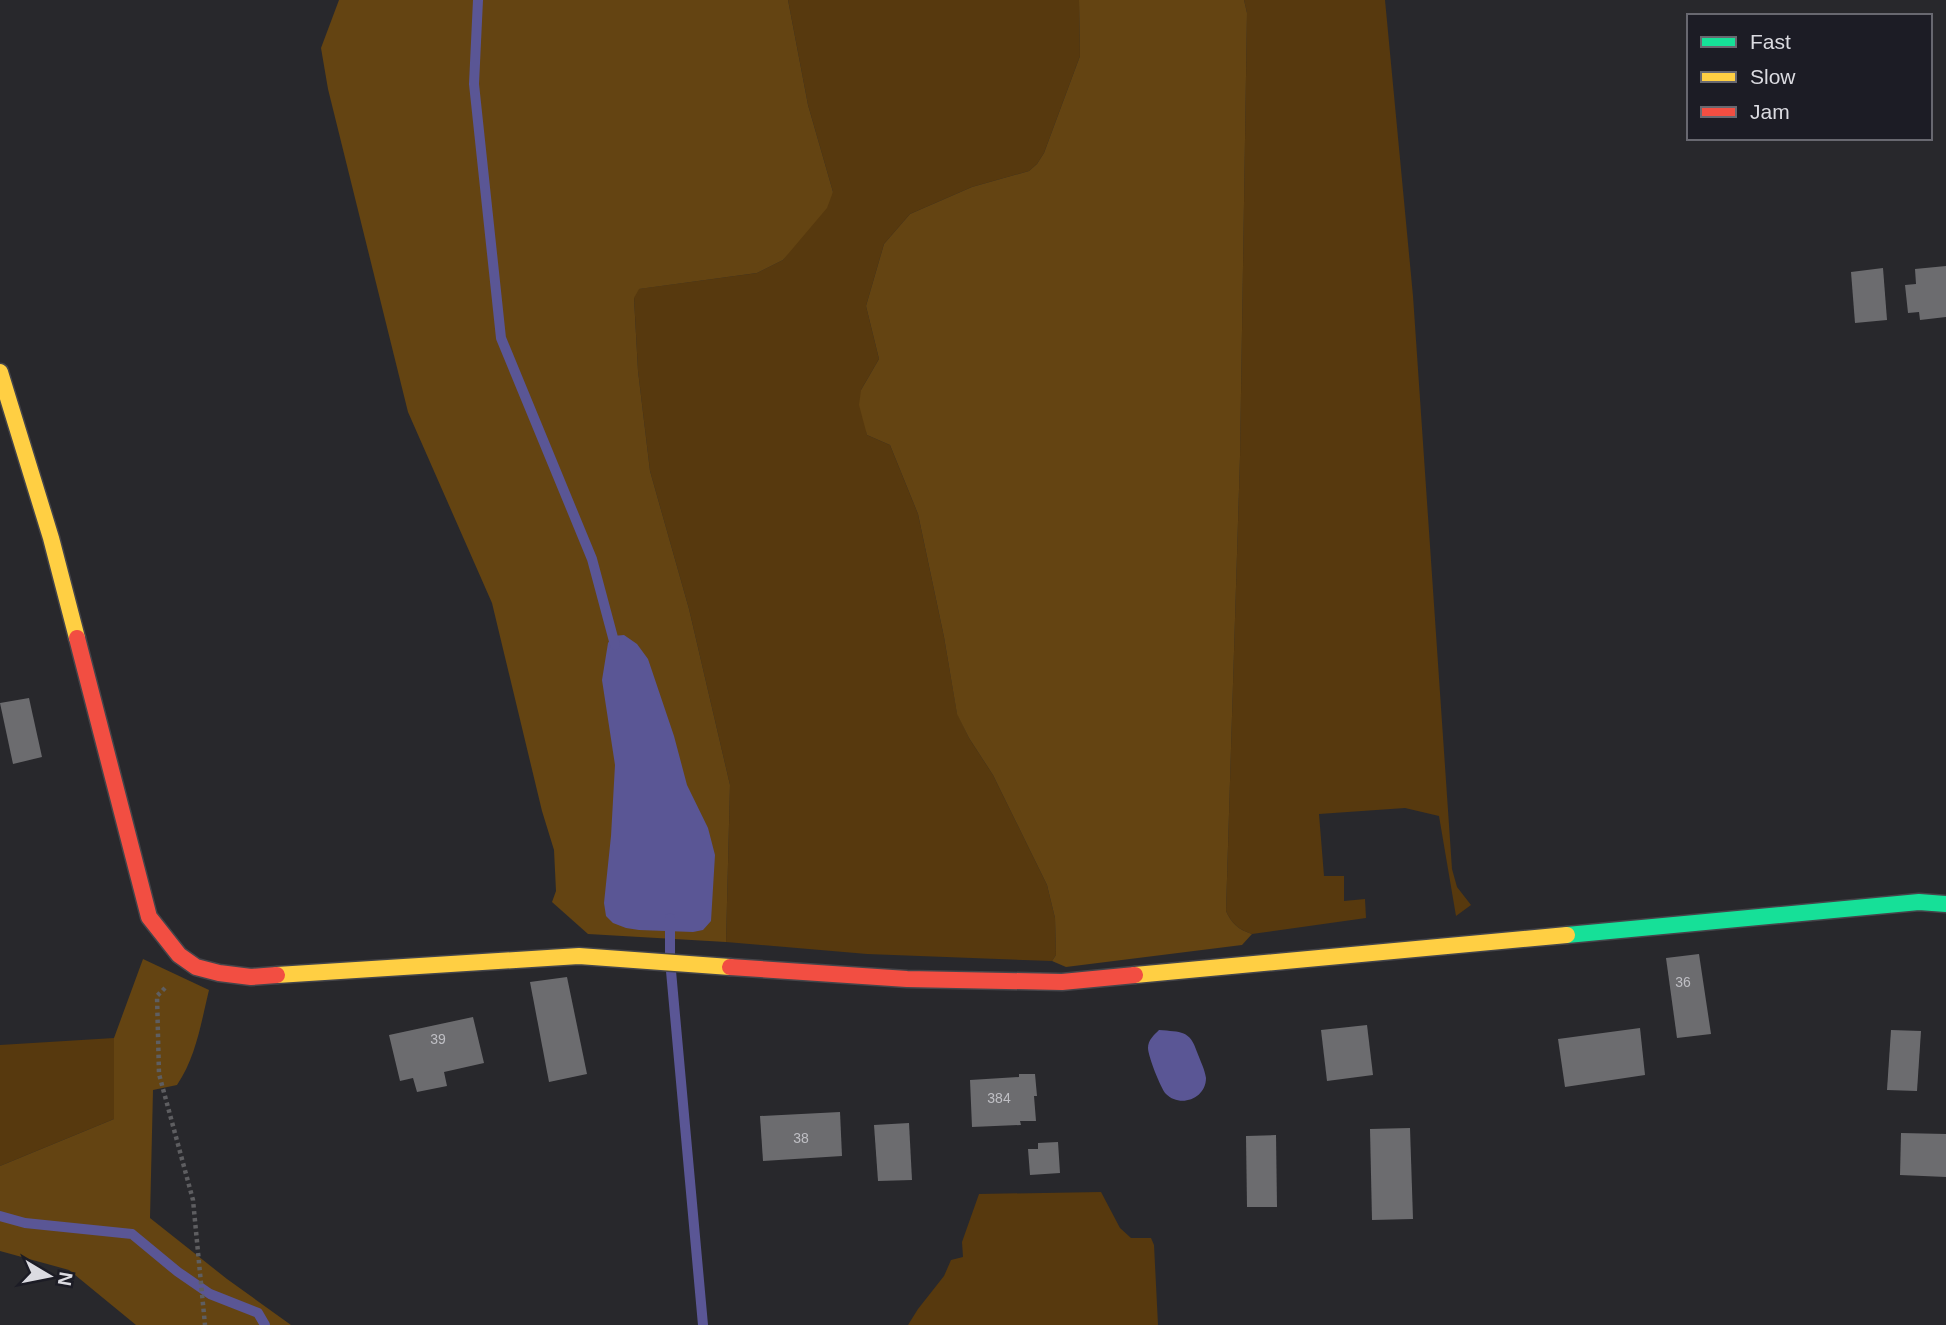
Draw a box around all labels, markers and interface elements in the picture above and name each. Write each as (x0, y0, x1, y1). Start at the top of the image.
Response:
legend (1687, 14, 1932, 140)
text: Fast (1750, 30, 1791, 53)
text: Slow (1750, 65, 1796, 88)
text: Jam (1750, 100, 1790, 123)
house number: 36 (1675, 974, 1691, 990)
house number: 39 (430, 1031, 446, 1047)
house number: 384 (987, 1090, 1011, 1106)
house number: 38 (793, 1130, 809, 1146)
north arrow (14, 1241, 84, 1311)
text: N (54, 1270, 77, 1287)

